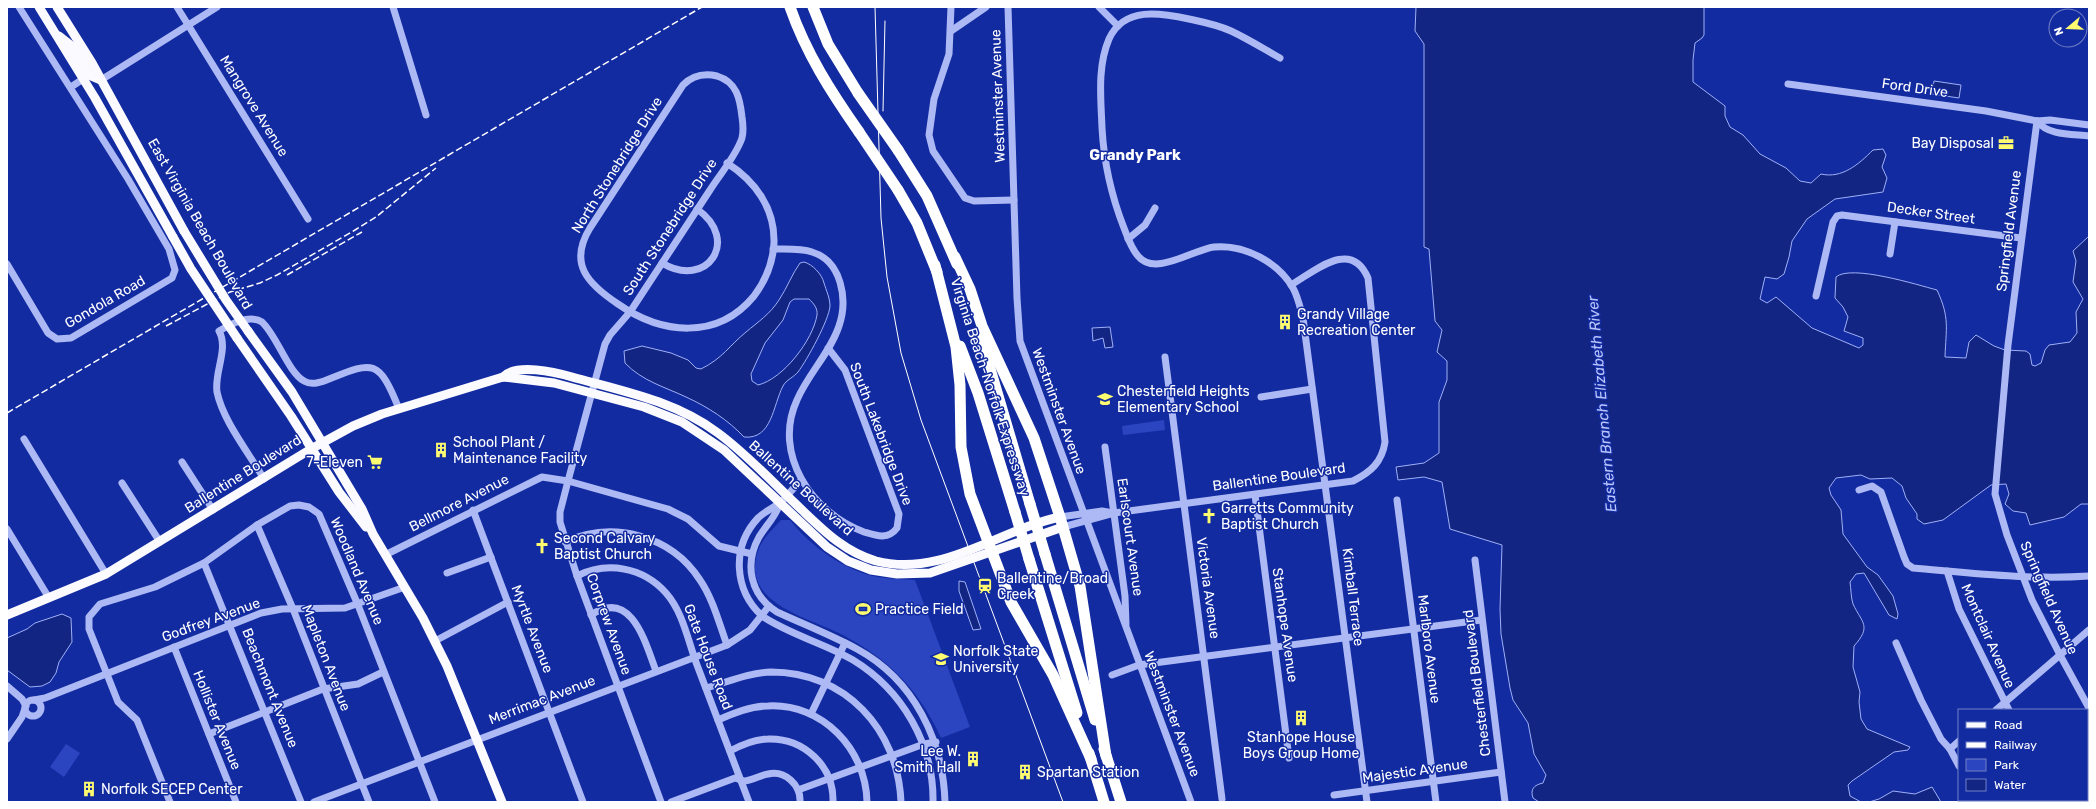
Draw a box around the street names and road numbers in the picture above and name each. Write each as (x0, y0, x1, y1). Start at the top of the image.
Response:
street label: Westminster Avenue (987, 29, 1009, 163)
street label: Mangrove Avenue (216, 52, 292, 160)
street label: Ford Drive (1881, 75, 1949, 101)
street label: North Stonebridge Drive (568, 93, 666, 236)
street label: East Virginia Beach Boulevard (144, 136, 256, 312)
street label: South Stonebridge Drive (619, 155, 721, 299)
street label: Springfield Avenue (1993, 169, 2025, 293)
street label: Decker Street (1886, 198, 1977, 228)
street label: Gondola Road (62, 272, 148, 332)
street label: Virginia Beach-Norfolk Expressway (947, 276, 1033, 498)
street label: Westminster Avenue (1028, 345, 1090, 477)
street label: South Lakebridge Drive (846, 360, 916, 508)
street label: Ballentine Boulevard (182, 431, 304, 517)
street label: Ballentine Boulevard (745, 437, 857, 539)
street label: Ballentine Boulevard (1211, 459, 1347, 495)
street label: Bellmore Avenue (406, 470, 512, 535)
street label: Earlscourt Avenue (1113, 477, 1147, 597)
street label: Woodland Avenue (327, 515, 387, 628)
street label: Victoria Avenue (1192, 536, 1224, 640)
street label: Springfield Avenue (2016, 539, 2082, 657)
street label: Kimball Terrace (1339, 547, 1367, 647)
street label: Stanhope Avenue (1269, 567, 1301, 683)
street label: Corprew Avenue (583, 571, 635, 677)
street label: Montclair Avenue (1957, 581, 2019, 691)
street label: Myrtle Avenue (507, 583, 557, 676)
street label: Godfrey Avenue (159, 594, 263, 646)
street label: Marlboro Avenue (1414, 594, 1444, 704)
street label: Mapleton Avenue (298, 602, 354, 714)
street label: Gate House Road (680, 602, 736, 712)
street label: Chesterfield Boulevard (1460, 609, 1494, 757)
street label: Beachmont Avenue (238, 626, 302, 750)
street label: Westminster Avenue (1140, 649, 1204, 779)
street label: Hollister Avenue (189, 668, 245, 772)
street label: Merrimac Avenue (486, 672, 598, 728)
street label: Majestic Avenue (1361, 755, 1469, 787)

